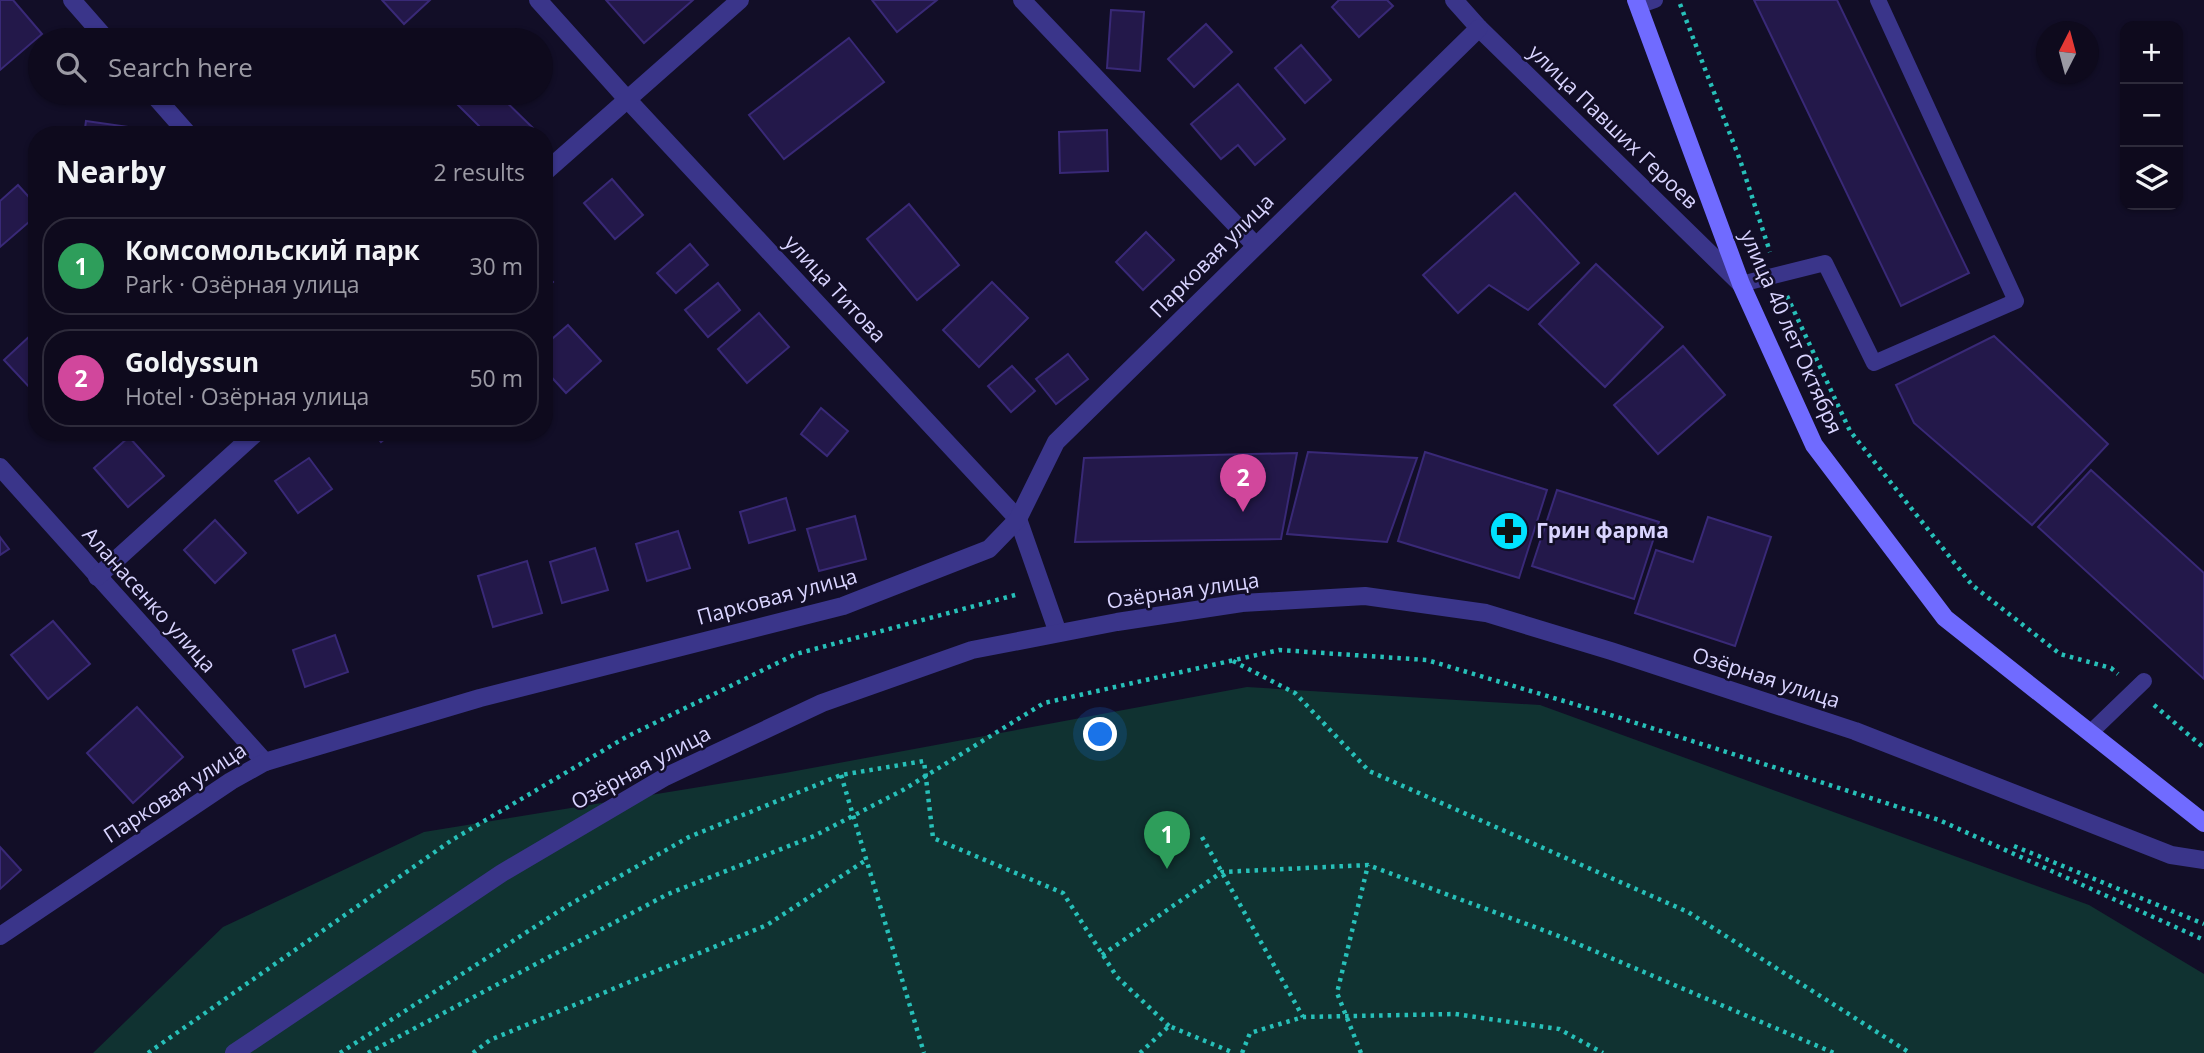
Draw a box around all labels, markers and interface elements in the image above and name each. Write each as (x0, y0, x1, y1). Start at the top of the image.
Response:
north arrow (2036, 21, 2099, 84)
map controls (2120, 21, 2183, 210)
button: + (2120, 21, 2183, 84)
search box (28, 28, 553, 105)
street label: улица Павших Героев (1523, 38, 1705, 215)
icon: search (52, 48, 90, 86)
text: Search here (108, 49, 253, 85)
button: − (2120, 84, 2183, 147)
button: layers (2120, 147, 2183, 210)
text: Nearby (56, 151, 166, 192)
text: 2 results (434, 156, 525, 188)
street label: Парковая улица (1143, 187, 1279, 323)
street label: улица 40 лет Октября (1734, 225, 1850, 438)
street label: улица Титова (779, 229, 893, 348)
text: Комсомольский парк (125, 232, 420, 268)
text: 1 (74, 250, 88, 282)
text: 30 m (469, 250, 523, 282)
text: Park · Озёрная улица (125, 268, 360, 300)
text: Goldyssun (125, 344, 259, 380)
text: 2 (74, 362, 88, 394)
text: 50 m (469, 362, 523, 394)
text: Hotel · Озёрная улица (125, 380, 369, 412)
pin: 2 (1220, 454, 1266, 512)
pharmacy icon: Грин фарма (1488, 510, 1530, 552)
place label: Грин фарма (1536, 516, 1669, 544)
street label: Аланасенко улица (77, 521, 223, 678)
street label: Парковая улица (694, 561, 860, 631)
street label: Озёрная улица (1105, 565, 1261, 615)
street label: Озёрная улица (1689, 640, 1844, 714)
your location (1083, 717, 1117, 751)
street label: Озёрная улица (566, 719, 715, 816)
street label: Парковая улица (98, 736, 251, 849)
pin: 1 (1144, 811, 1190, 869)

